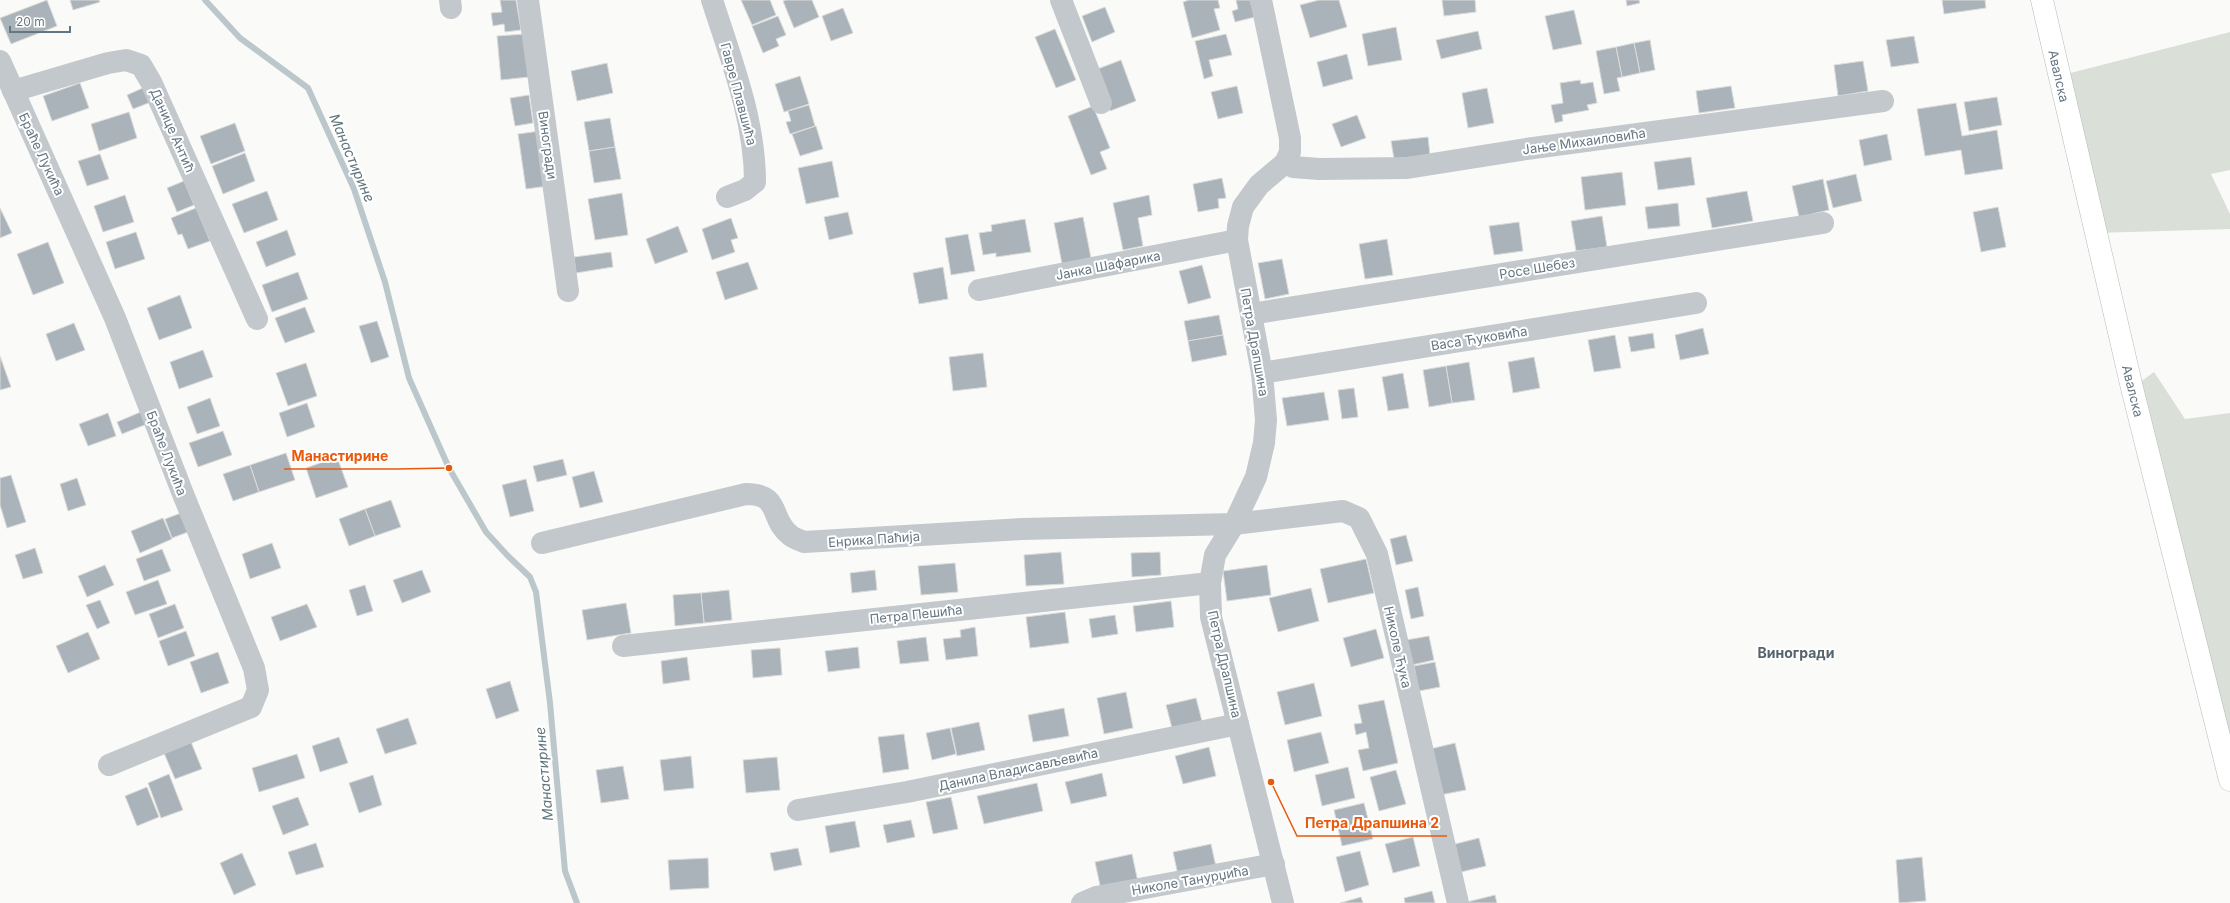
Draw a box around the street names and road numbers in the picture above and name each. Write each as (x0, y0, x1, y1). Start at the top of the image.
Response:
street label: Гавре Плавшића (718, 41, 760, 147)
street label: Авалска (2045, 48, 2073, 104)
street label: Данице Антић (147, 85, 199, 175)
street label: Браће Лукића (16, 110, 68, 198)
street label: Виногради (535, 110, 561, 180)
street label: Јање Михаиловића (1521, 124, 1647, 158)
street label: Јанка Шафарика (1054, 247, 1162, 283)
street label: Росе Шебез (1498, 254, 1576, 282)
street label: Петра Драпшина (1238, 287, 1272, 397)
street label: Васа Ћуковића (1430, 322, 1528, 354)
street label: Авалска (2119, 363, 2147, 419)
street label: Браће Лукића (143, 408, 191, 498)
street label: Енрика Паћија (828, 528, 920, 550)
street label: Петра Пешића (869, 601, 963, 627)
street label: Николе Ћука (1381, 604, 1415, 690)
street label: Петра Драпшина (1205, 609, 1245, 719)
street label: Данила Владисављевића (937, 744, 1099, 794)
street label: Николе Танурџића (1130, 862, 1250, 898)

